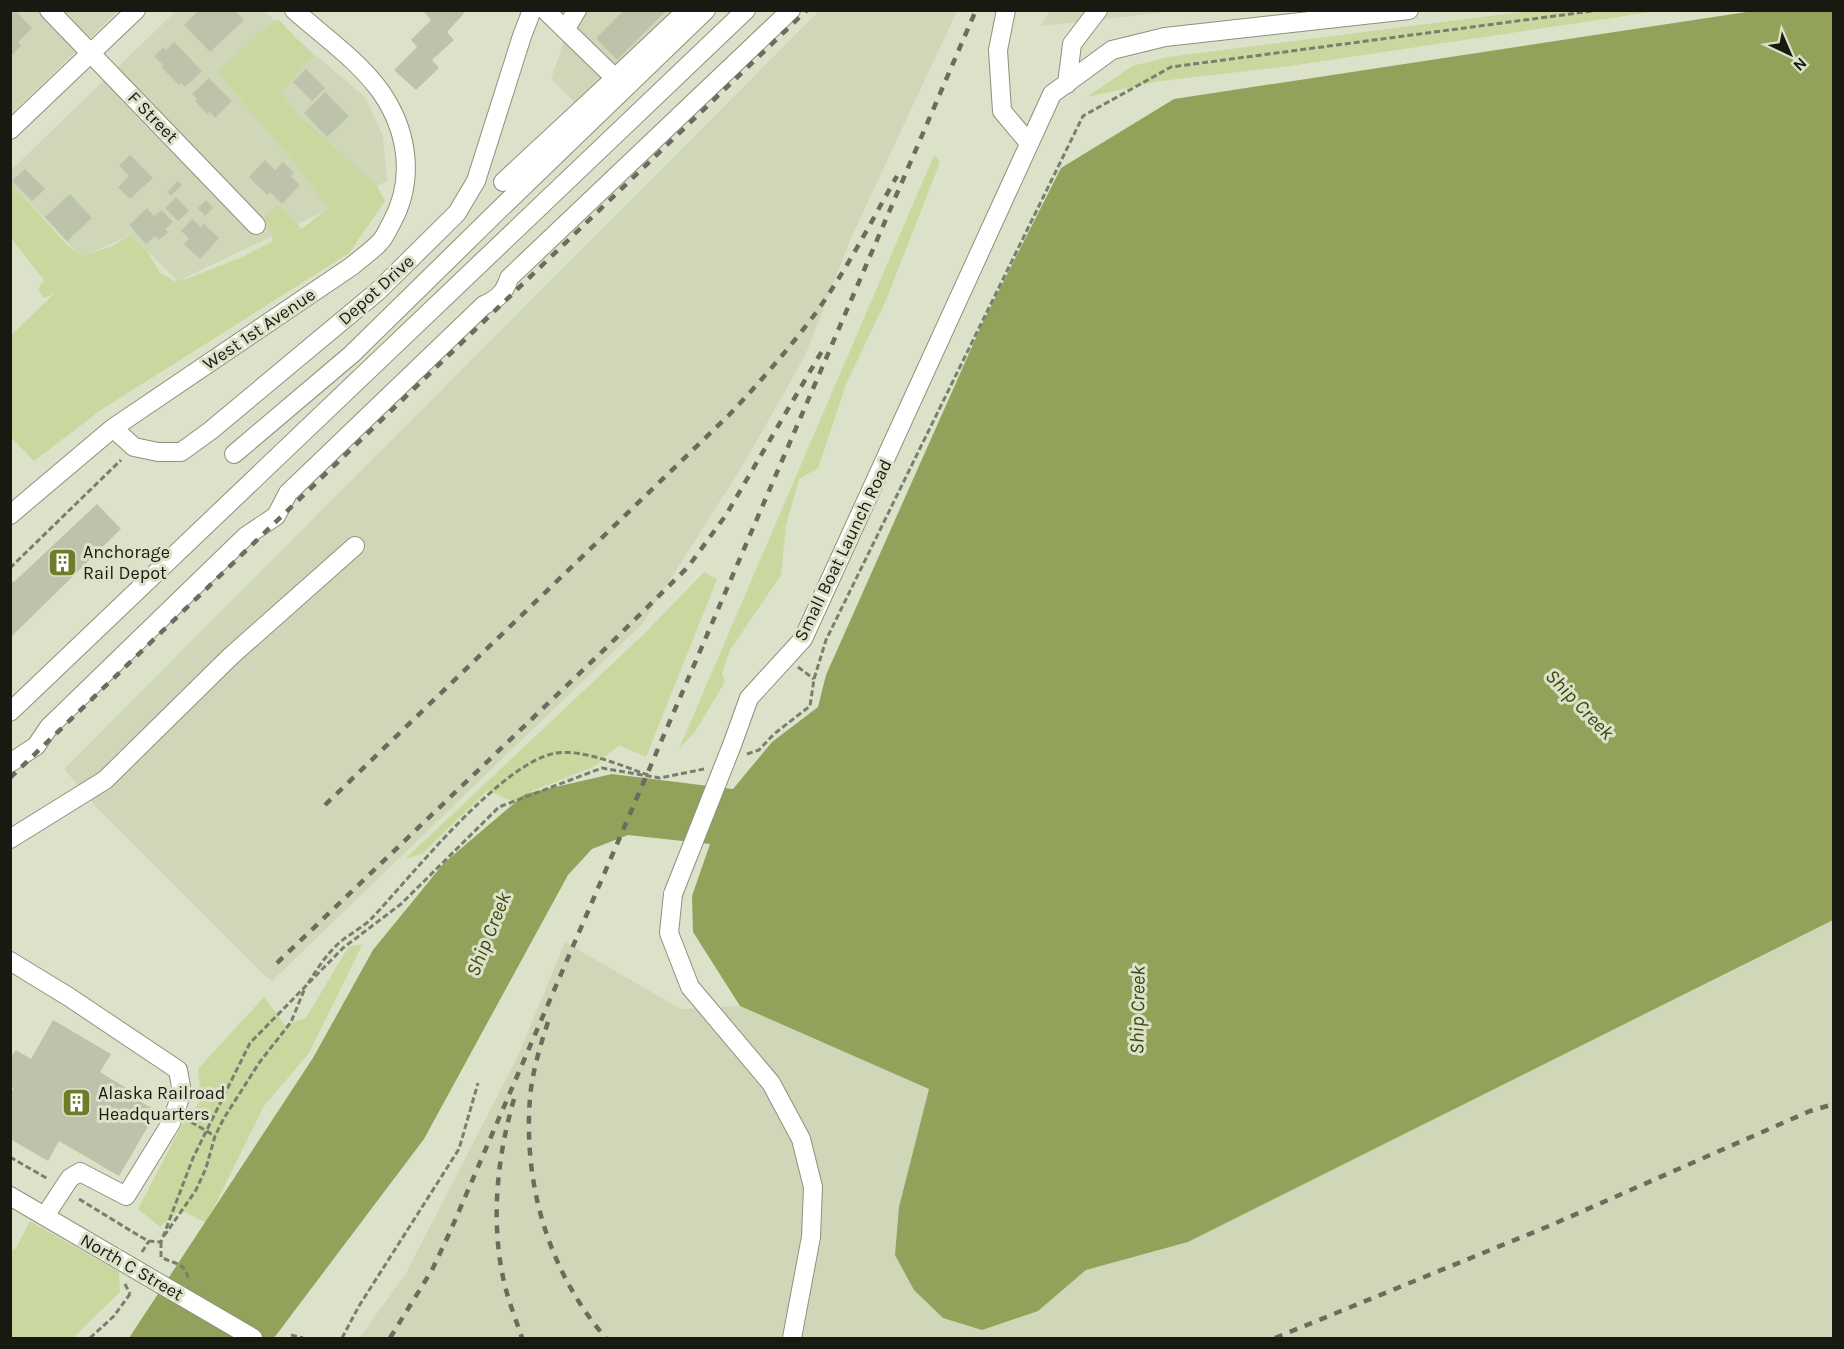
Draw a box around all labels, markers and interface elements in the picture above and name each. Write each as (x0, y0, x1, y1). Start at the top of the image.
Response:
north arrow (1760, 24, 1820, 84)
text: N (1789, 54, 1811, 75)
street label: F Street (123, 87, 183, 148)
street label: Depot Drive (333, 250, 419, 330)
street label: West 1st Avenue (199, 283, 319, 375)
street label: Small Boat Launch Road (789, 455, 897, 645)
place label: Anchorage Rail Depot (83, 541, 170, 584)
building icon: Anchorage Rail Depot (46, 546, 78, 578)
water label: Ship Creek (1541, 664, 1619, 745)
water label: Ship Creek (461, 888, 516, 980)
water label: Ship Creek (1125, 965, 1150, 1055)
place label: Alaska Railroad Headquarters (98, 1082, 225, 1125)
building icon: Alaska Railroad Headquarters (61, 1087, 93, 1119)
street label: North C Street (77, 1229, 188, 1305)

